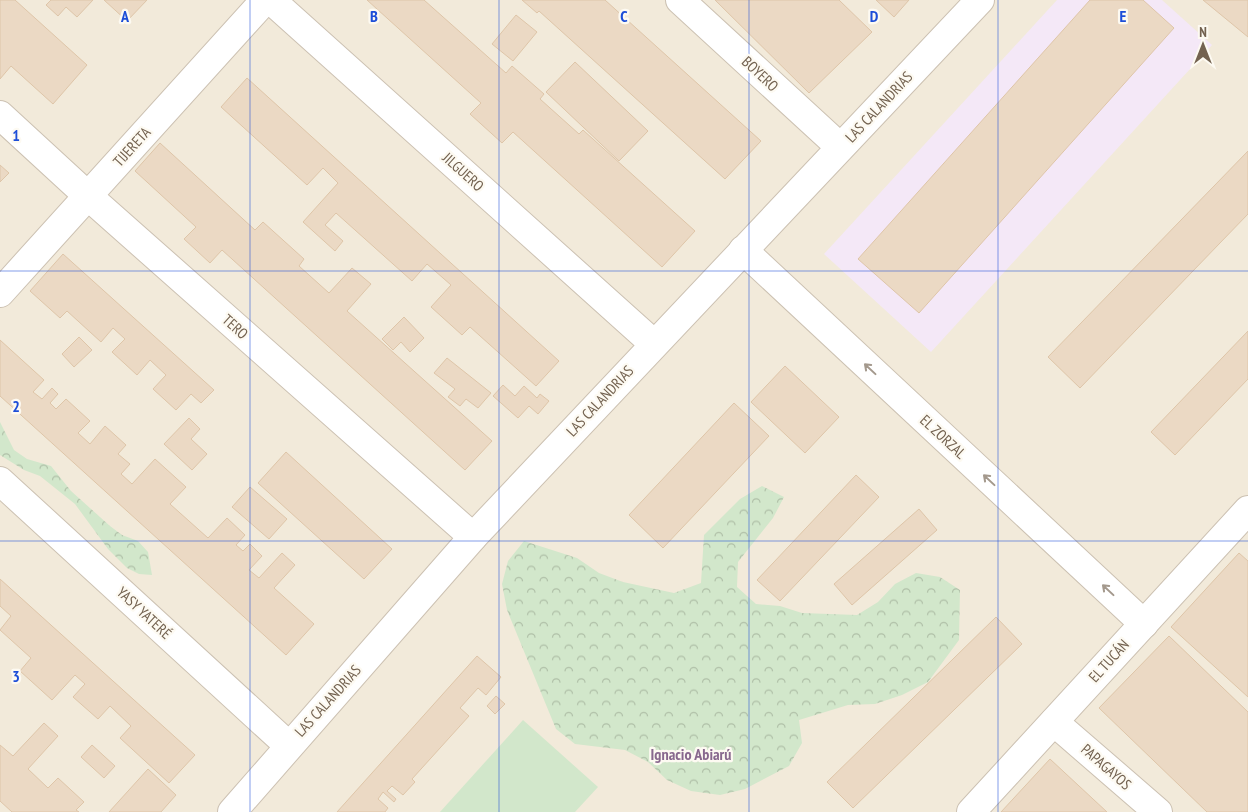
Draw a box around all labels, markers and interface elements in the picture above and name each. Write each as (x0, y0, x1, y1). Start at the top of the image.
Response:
text: A (120, 6, 130, 26)
text: B (370, 6, 378, 26)
text: C (620, 6, 628, 26)
text: D (870, 6, 879, 26)
text: E (1120, 6, 1127, 26)
north arrow (1178, 20, 1228, 70)
text: N (1199, 23, 1207, 41)
street label: BOYERO (738, 52, 783, 95)
street label: LAS CALANDRIAS (841, 67, 916, 146)
street label: TIJERETA (109, 122, 155, 170)
text: 1 (12, 125, 20, 145)
street label: JILGUERO (438, 147, 488, 195)
street label: TERO (219, 310, 252, 343)
street label: LAS CALANDRIAS (562, 361, 637, 440)
one-way arrow (864, 363, 877, 375)
text: 2 (12, 396, 20, 416)
street label: EL ZORZAL (916, 411, 971, 463)
one-way arrow (983, 474, 995, 486)
street label: YASY YATERÉ (113, 583, 176, 643)
one-way arrow (1102, 585, 1115, 597)
street label: EL TUCÁN (1084, 635, 1133, 686)
street label: LAS CALANDRIAS (290, 661, 365, 741)
text: 3 (12, 666, 20, 686)
street label: PAPAGAYOS (1077, 740, 1135, 794)
district label: Ignacio Abiarú (651, 744, 731, 764)

